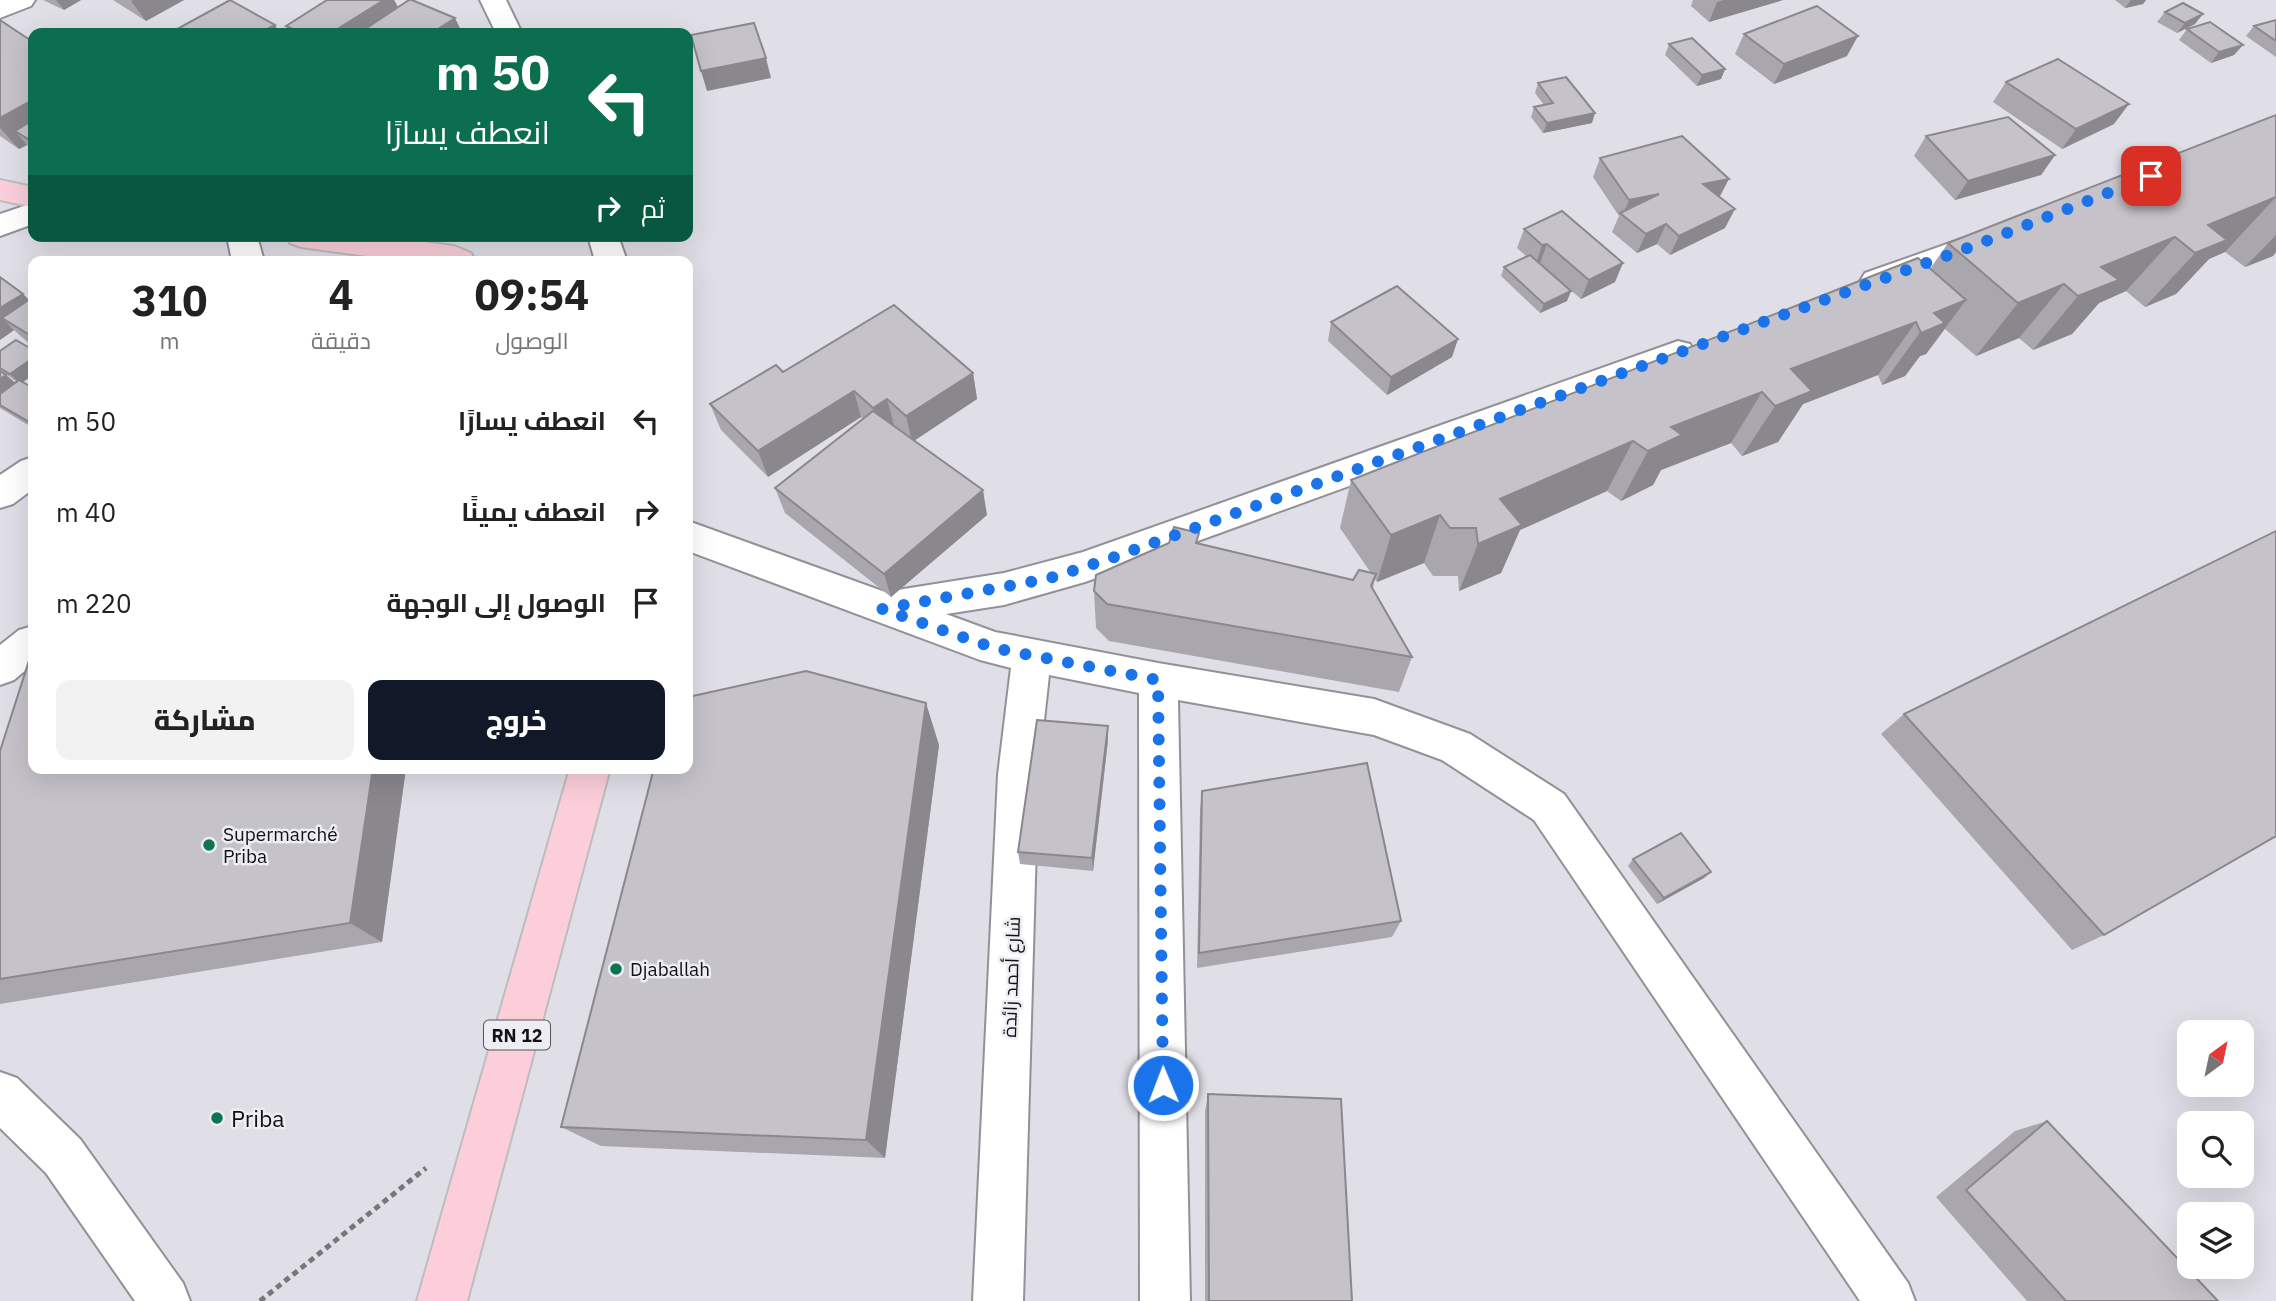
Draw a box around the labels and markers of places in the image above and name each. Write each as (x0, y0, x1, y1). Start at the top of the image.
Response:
pin (2121, 146, 2181, 206)
place label: Supermarché Priba (223, 822, 338, 868)
marker: Supermarché Priba (201, 837, 217, 853)
place label: Djaballah (630, 957, 710, 981)
marker: Djaballah (608, 961, 624, 977)
place label: Priba (231, 1103, 285, 1133)
marker: Priba (209, 1110, 225, 1126)

